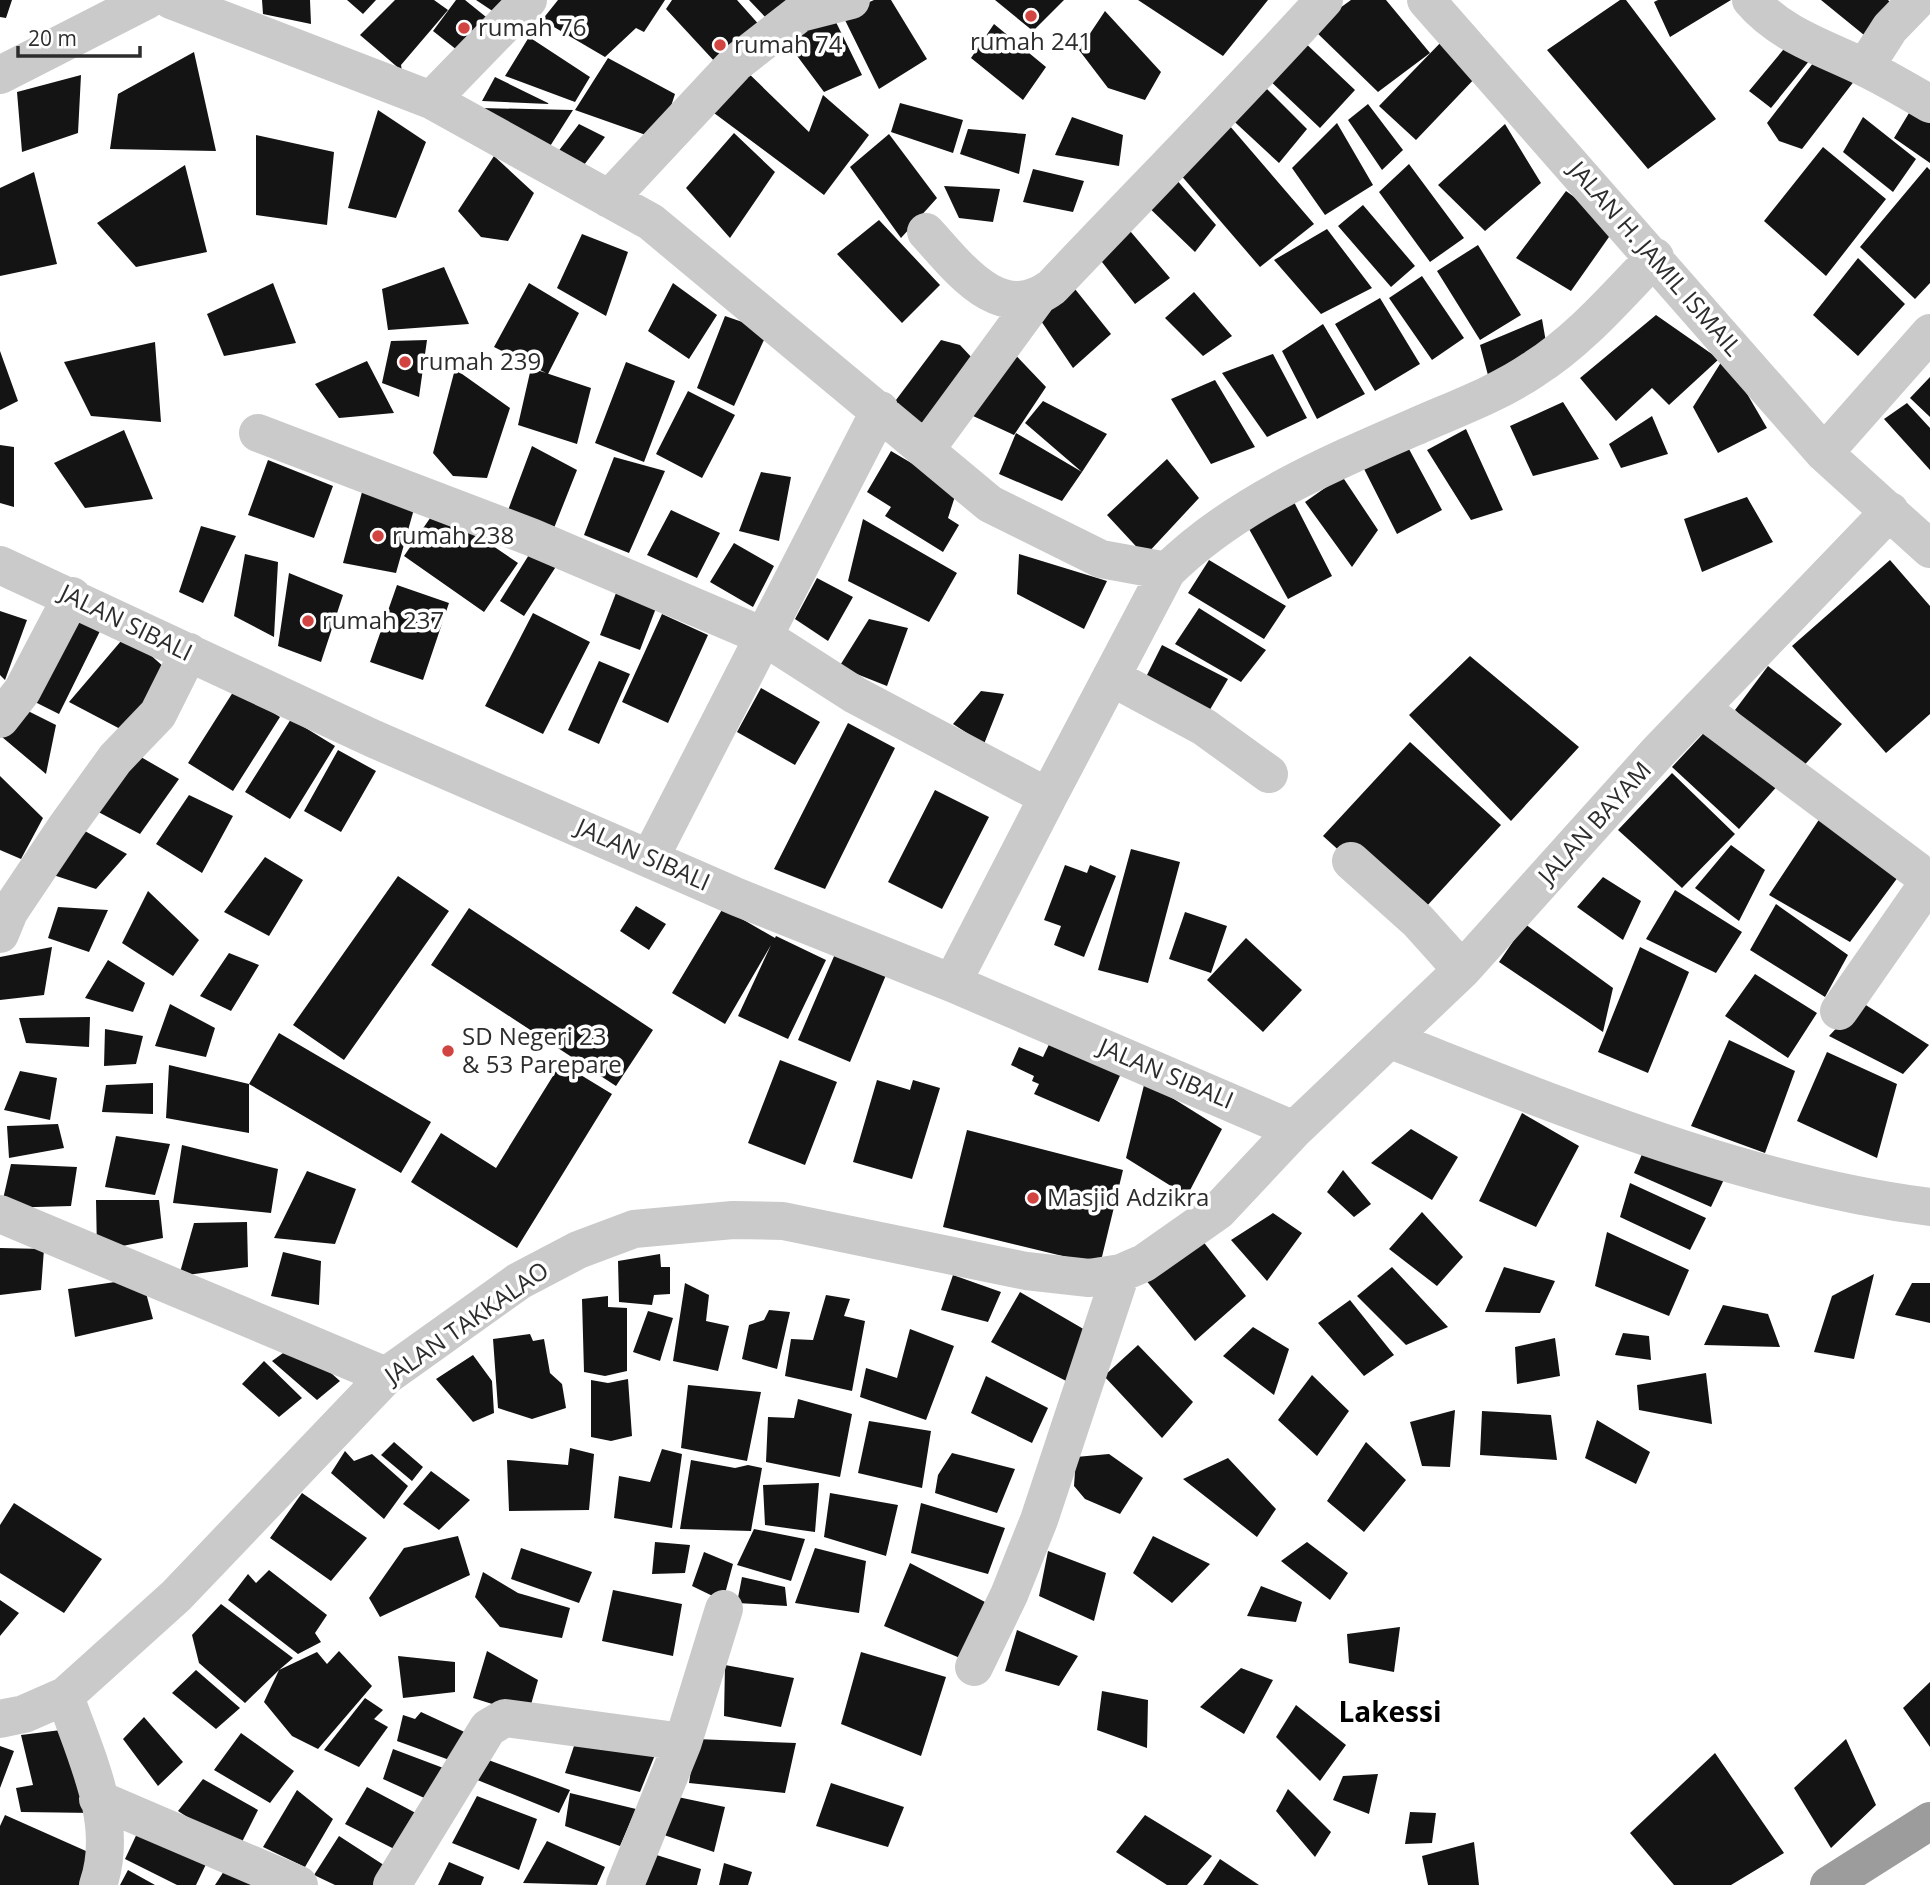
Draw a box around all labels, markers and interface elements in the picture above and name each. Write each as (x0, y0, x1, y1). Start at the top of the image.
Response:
marker: rumah 241 (1023, 8, 1039, 24)
place label: rumah 76 (478, 10, 586, 43)
scale bar (18, 14, 140, 58)
marker: rumah 76 (456, 20, 472, 36)
text: 20 m (28, 24, 77, 52)
place label: rumah 241 (970, 24, 1092, 57)
place label: rumah 74 (734, 27, 843, 60)
marker: rumah 74 (712, 37, 728, 53)
street label: JALAN H. JAMIL ISMAIL (1561, 152, 1750, 363)
place label: rumah 239 (419, 344, 541, 377)
marker: rumah 239 (397, 354, 413, 370)
place label: rumah 238 (392, 518, 514, 551)
marker: rumah 238 (370, 528, 386, 544)
street label: JALAN SIBALI (53, 575, 198, 668)
place label: rumah 237 (322, 603, 444, 636)
marker: rumah 237 (300, 613, 316, 629)
street label: JALAN BAYAM (1529, 754, 1658, 892)
street label: JALAN SIBALI (570, 809, 716, 898)
place label: SD Negeri 23 & 53 Parepare (462, 1019, 622, 1080)
street label: JALAN SIBALI (1092, 1029, 1239, 1116)
marker: SD Negeri 23 & 53 Parepare (440, 1043, 456, 1059)
place label: Masjid Adzikra (1047, 1180, 1209, 1213)
marker: Masjid Adzikra (1025, 1190, 1041, 1206)
street label: JALAN TAKKALAO (376, 1253, 555, 1392)
district label: Lakessi (1338, 1692, 1442, 1730)

